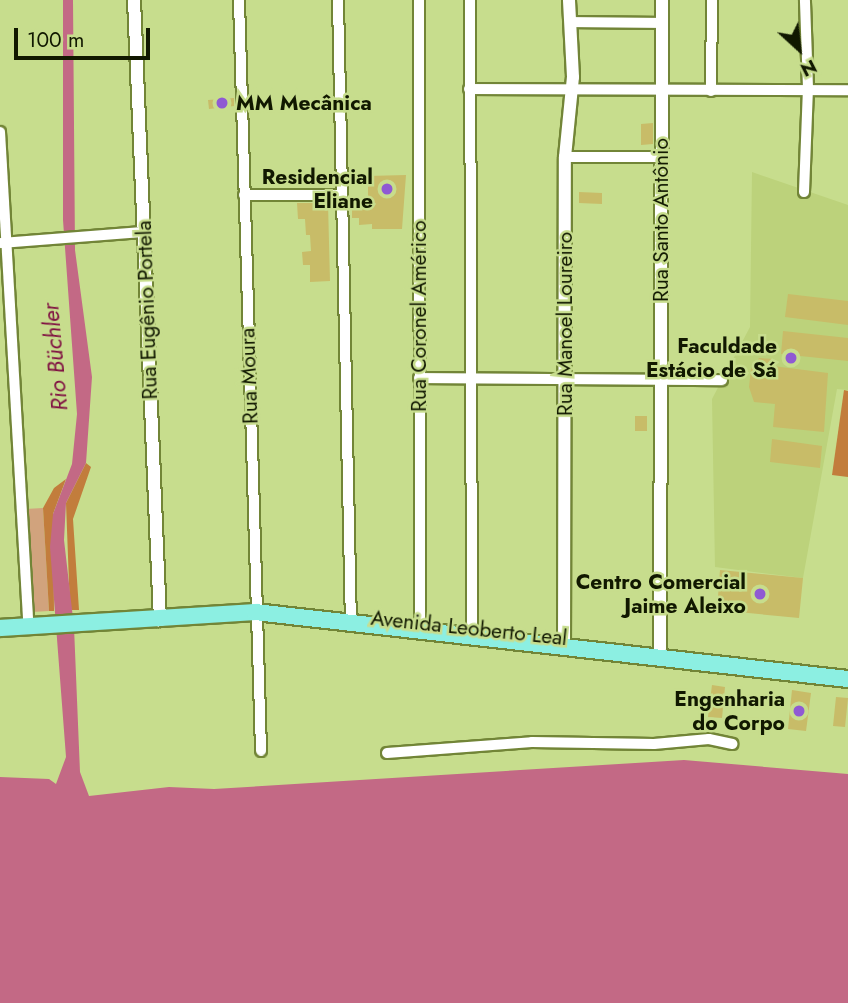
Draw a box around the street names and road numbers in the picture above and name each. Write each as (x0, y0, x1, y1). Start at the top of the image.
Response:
street label: Rua Santo Antônio (648, 138, 674, 302)
street label: Rua Eugênio Portela (131, 220, 163, 400)
street label: Rua Coronel Américo (406, 220, 432, 412)
street label: Rua Manoel Loureiro (552, 232, 578, 416)
street label: Rua Moura (235, 328, 263, 424)
street label: Avenida Leoberto Leal (370, 605, 568, 651)

